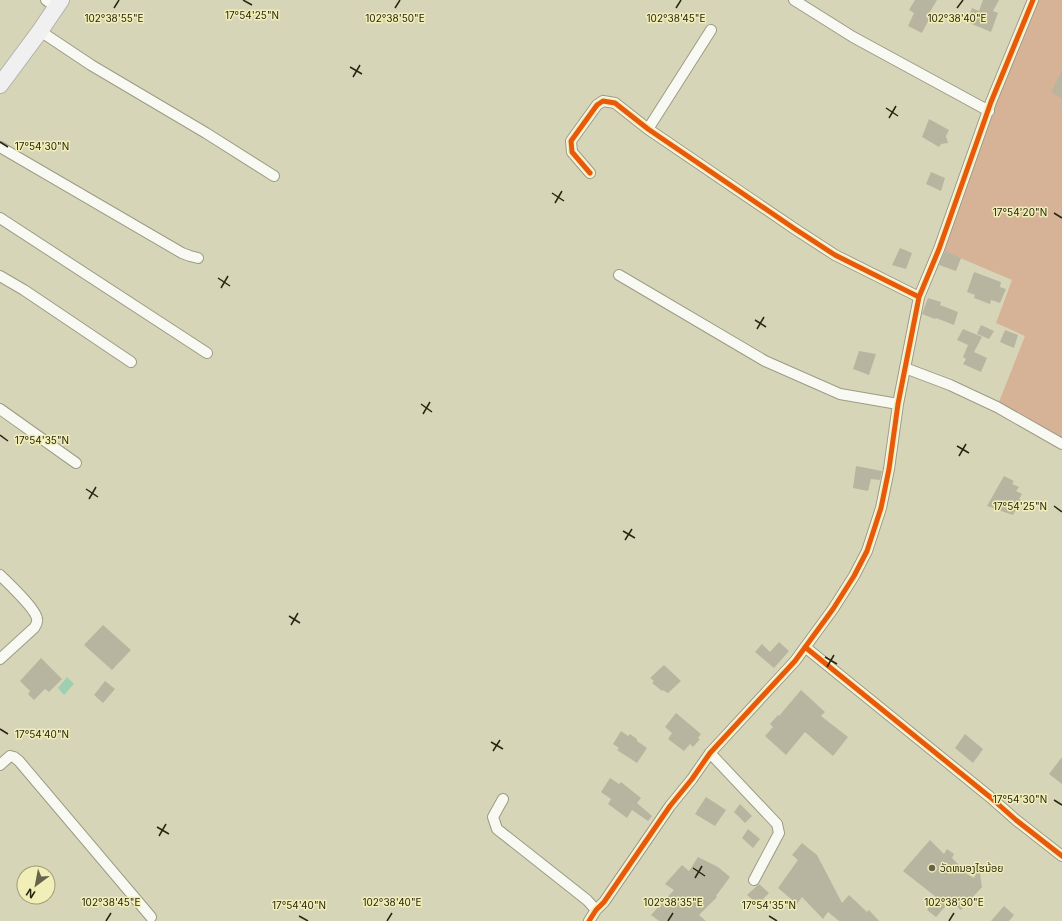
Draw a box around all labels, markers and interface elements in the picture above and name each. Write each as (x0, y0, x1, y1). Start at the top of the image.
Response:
text: 17°54'25"N (225, 9, 279, 21)
text: 102°38'55"E (84, 12, 144, 24)
text: 102°38'50"E (365, 12, 425, 24)
text: 102°38'45"E (647, 12, 705, 24)
text: 102°38'40"E (927, 12, 987, 24)
text: 17°54'30"N (15, 140, 69, 152)
text: 17°54'20"N (993, 206, 1047, 218)
text: 17°54'35"N (15, 434, 69, 446)
text: 17°54'25"N (993, 500, 1047, 512)
text: 17°54'40"N (15, 728, 69, 740)
text: 17°54'30"N (993, 793, 1047, 805)
place label: ວັດຫນອງໄຮນ້ອຍ (940, 862, 1003, 874)
marker: ວັດຫນອງໄຮນ້ອຍ (927, 863, 937, 873)
north arrow (16, 865, 56, 905)
text: N (23, 885, 38, 902)
text: 102°38'45"E (82, 896, 140, 908)
text: 102°38'40"E (362, 896, 422, 908)
text: 102°38'35"E (643, 896, 703, 908)
text: 102°38'30"E (924, 896, 984, 908)
text: 17°54'40"N (272, 899, 326, 911)
text: 17°54'35"N (742, 899, 796, 911)

